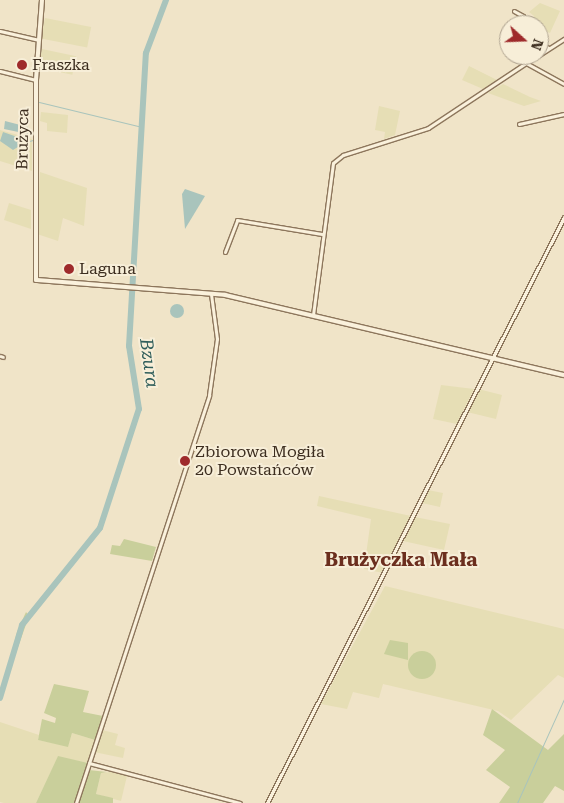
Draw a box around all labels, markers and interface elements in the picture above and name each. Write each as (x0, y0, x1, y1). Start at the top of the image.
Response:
north arrow (499, 15, 549, 65)
text: N (528, 37, 547, 53)
place label: Fraszka (32, 55, 90, 75)
marker: Fraszka (16, 59, 28, 71)
street label: Brużyca (13, 108, 33, 170)
place label: Laguna (79, 259, 136, 279)
marker: Laguna (63, 263, 75, 275)
water label: Bzura (135, 337, 163, 389)
place label: Zbiorowa Mogiła 20 Powstańców (195, 442, 325, 480)
marker: Zbiorowa Mogiła 20 Powstańców (179, 455, 191, 467)
district label: Brużyczka Mała (324, 549, 478, 571)

